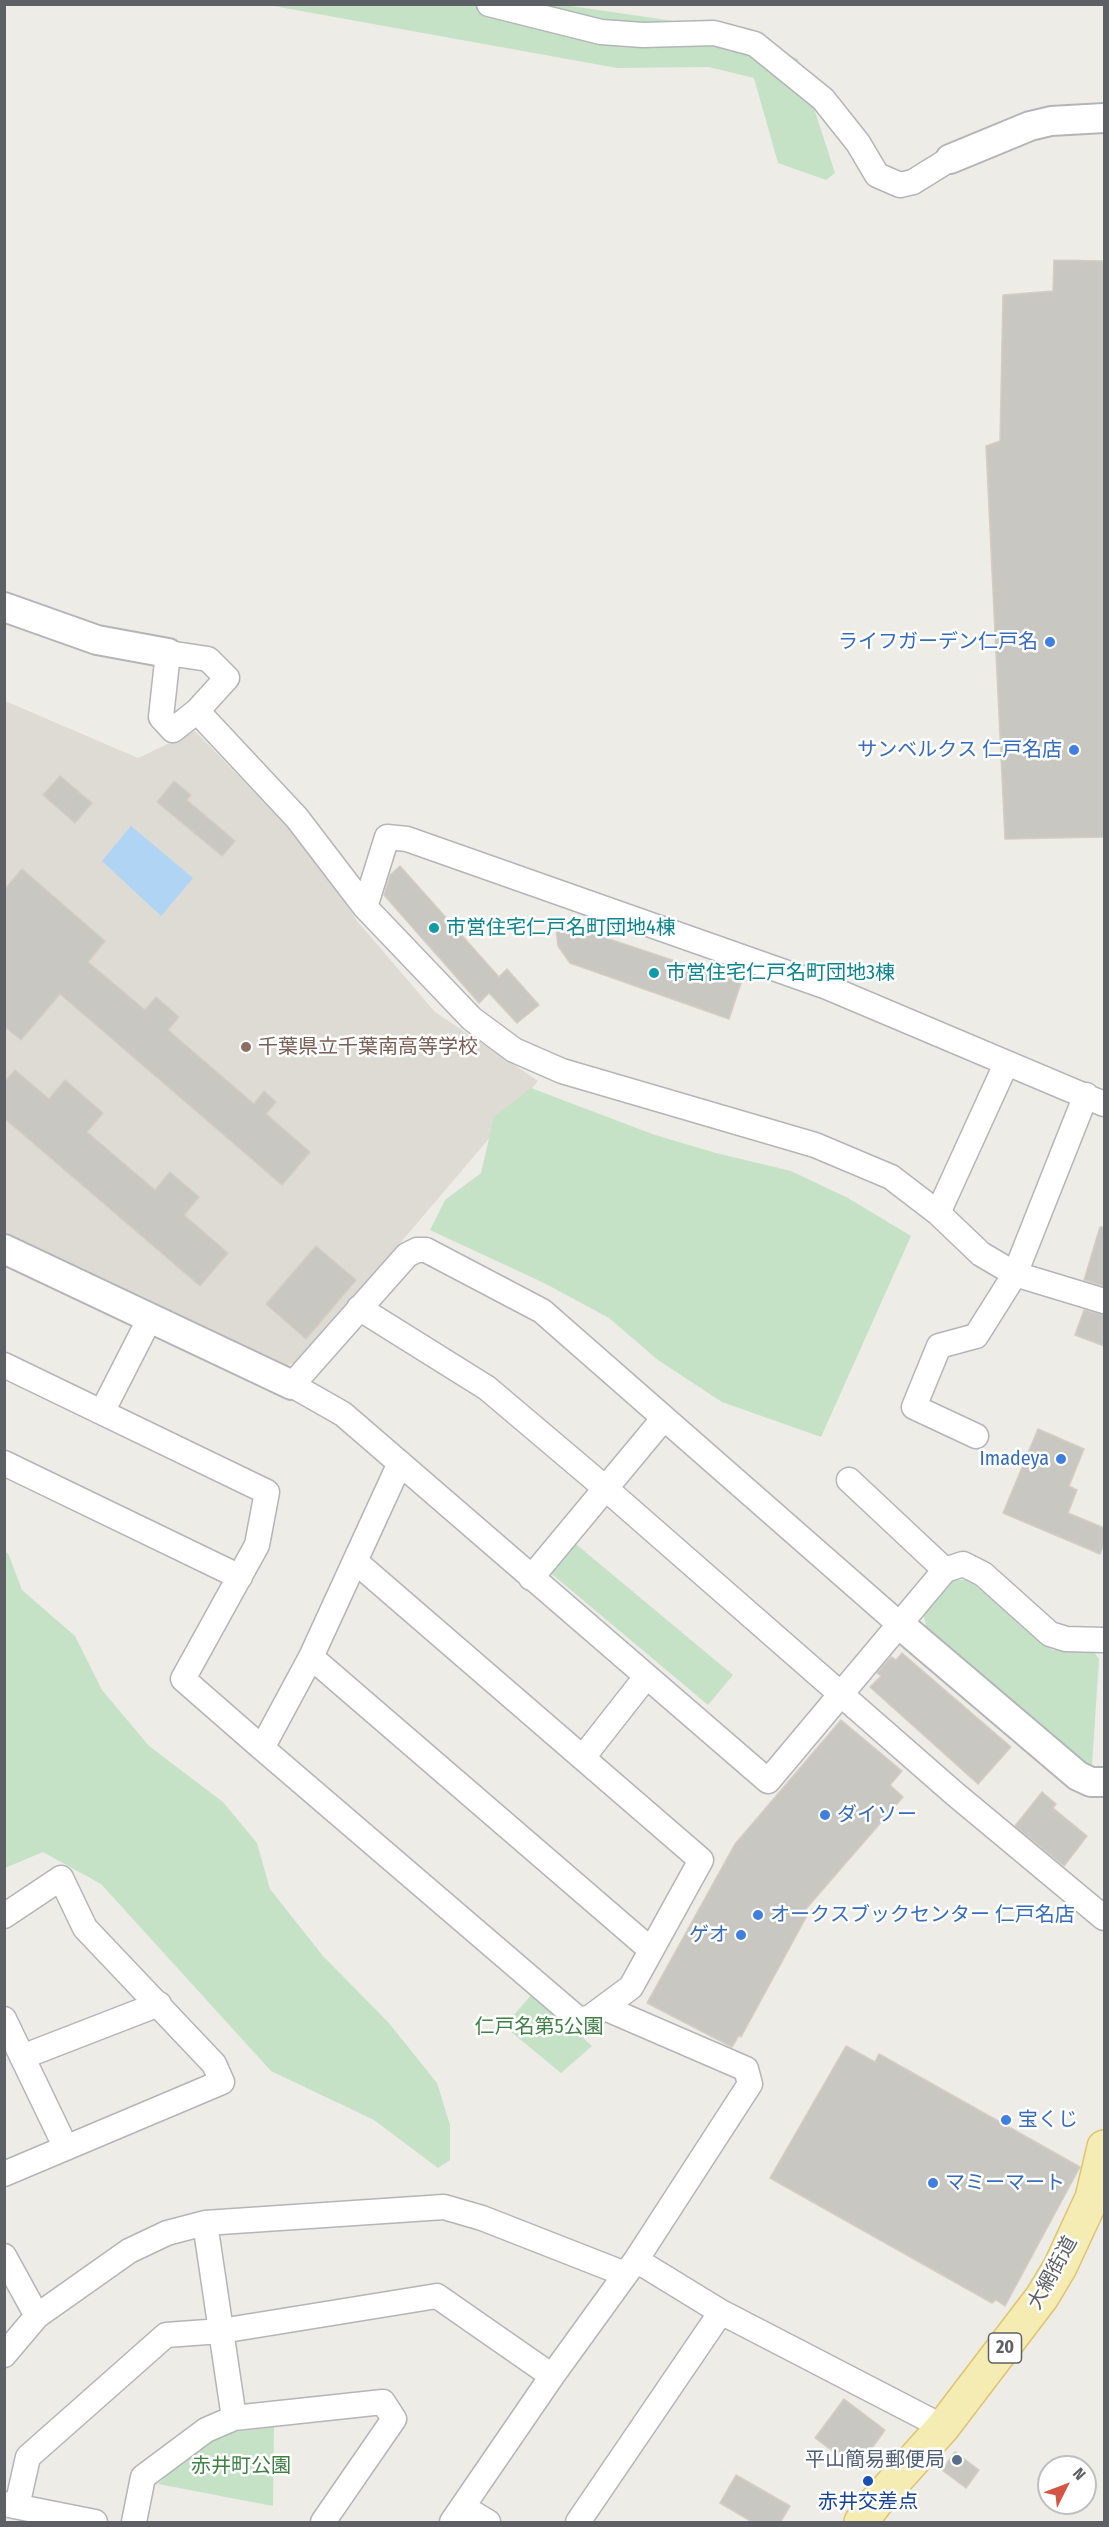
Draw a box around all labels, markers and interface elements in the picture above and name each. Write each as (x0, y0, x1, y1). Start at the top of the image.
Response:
place label: ライフガーデン仁戸名 (838, 630, 1038, 654)
marker: ライフガーデン仁戸名 (1043, 635, 1057, 649)
place label: サンベルクス 仁戸名店 (857, 738, 1062, 762)
marker: サンベルクス 仁戸名店 (1067, 743, 1081, 757)
place label: 市営住宅仁戸名町団地4棟 (446, 916, 676, 940)
marker: 市営住宅仁戸名町団地4棟 (427, 921, 441, 935)
place label: 市営住宅仁戸名町団地3棟 (666, 961, 895, 985)
marker: 市営住宅仁戸名町団地3棟 (647, 966, 661, 980)
place label: 千葉県立千葉南高等学校 (258, 1035, 478, 1059)
marker: 千葉県立千葉南高等学校 (239, 1040, 253, 1054)
place label: Imadeya (980, 1447, 1049, 1471)
marker: Imadeya (1054, 1452, 1068, 1466)
place label: ダイソー (837, 1803, 917, 1827)
marker: ダイソー (818, 1808, 832, 1822)
place label: オークスブックセンター 仁戸名店 (770, 1903, 1075, 1927)
marker: オークスブックセンター 仁戸名店 (751, 1908, 765, 1922)
place label: ゲオ (689, 1923, 729, 1947)
marker: ゲオ (734, 1928, 748, 1942)
park label: 仁戸名第5公園 (474, 2015, 604, 2039)
place label: 宝くじ (1018, 2108, 1078, 2132)
marker: 宝くじ (999, 2113, 1013, 2127)
place label: マミーマート (945, 2171, 1065, 2195)
marker: マミーマート (926, 2176, 940, 2190)
street label: 大網街道 (1023, 2232, 1083, 2314)
road number: 20 (988, 2333, 1022, 2363)
place label: 平山簡易郵便局 (805, 2448, 945, 2472)
marker: 平山簡易郵便局 (950, 2453, 964, 2467)
park label: 赤井町公園 (191, 2454, 291, 2478)
north arrow (1037, 2455, 1097, 2515)
text: N (1069, 2464, 1090, 2484)
marker: 赤井交差点 (861, 2474, 875, 2488)
place label: 赤井交差点 (818, 2490, 918, 2514)

